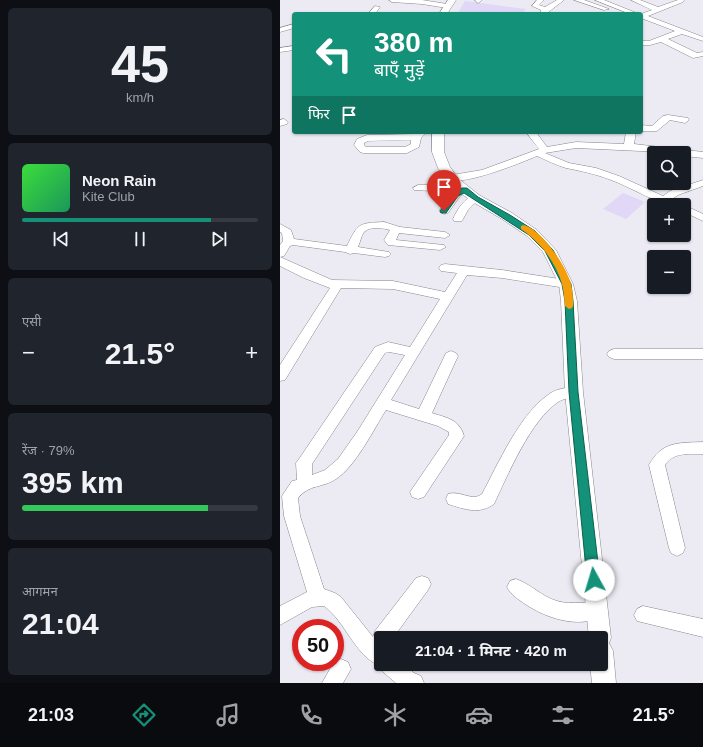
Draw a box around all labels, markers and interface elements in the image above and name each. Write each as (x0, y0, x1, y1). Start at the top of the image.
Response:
text: 380 m (374, 27, 453, 58)
icon: left (308, 28, 360, 80)
text: 45 (111, 35, 169, 93)
text: बाएँ मुड़ें (374, 60, 424, 80)
text: km/h (126, 90, 154, 105)
icon: arrive (338, 104, 360, 126)
text: फिर (308, 105, 330, 122)
map controls (647, 146, 691, 294)
button: search (647, 146, 691, 190)
pin (427, 170, 461, 211)
text: Neon Rain (82, 172, 156, 189)
icon: arrive (433, 176, 455, 198)
text: Kite Club (82, 189, 135, 204)
button: + (647, 198, 691, 242)
icon: previous (50, 228, 72, 250)
icon: pause (129, 228, 151, 250)
icon: next (208, 228, 230, 250)
button: − (647, 250, 691, 294)
text: एसी (22, 314, 41, 329)
text: 21.5° (105, 337, 175, 370)
text: − (22, 340, 35, 365)
text: + (245, 340, 258, 365)
text: रेंज · 79% (22, 443, 75, 458)
text: 395 km (22, 466, 124, 499)
position arrow (573, 559, 615, 601)
text: आगमन (22, 584, 58, 599)
text: 21:04 (22, 607, 99, 640)
speed limit sign: 50 (292, 619, 344, 671)
text: 21:04 · 1 मिनट · 420 m (415, 642, 567, 659)
icon: directions (130, 701, 158, 729)
icon: music (214, 701, 242, 729)
icon: phone (297, 701, 325, 729)
icon: climate (381, 701, 409, 729)
icon: car (465, 701, 493, 729)
icon: filters (549, 701, 577, 729)
text: 21:03 (28, 705, 74, 725)
text: 21.5° (633, 705, 675, 725)

